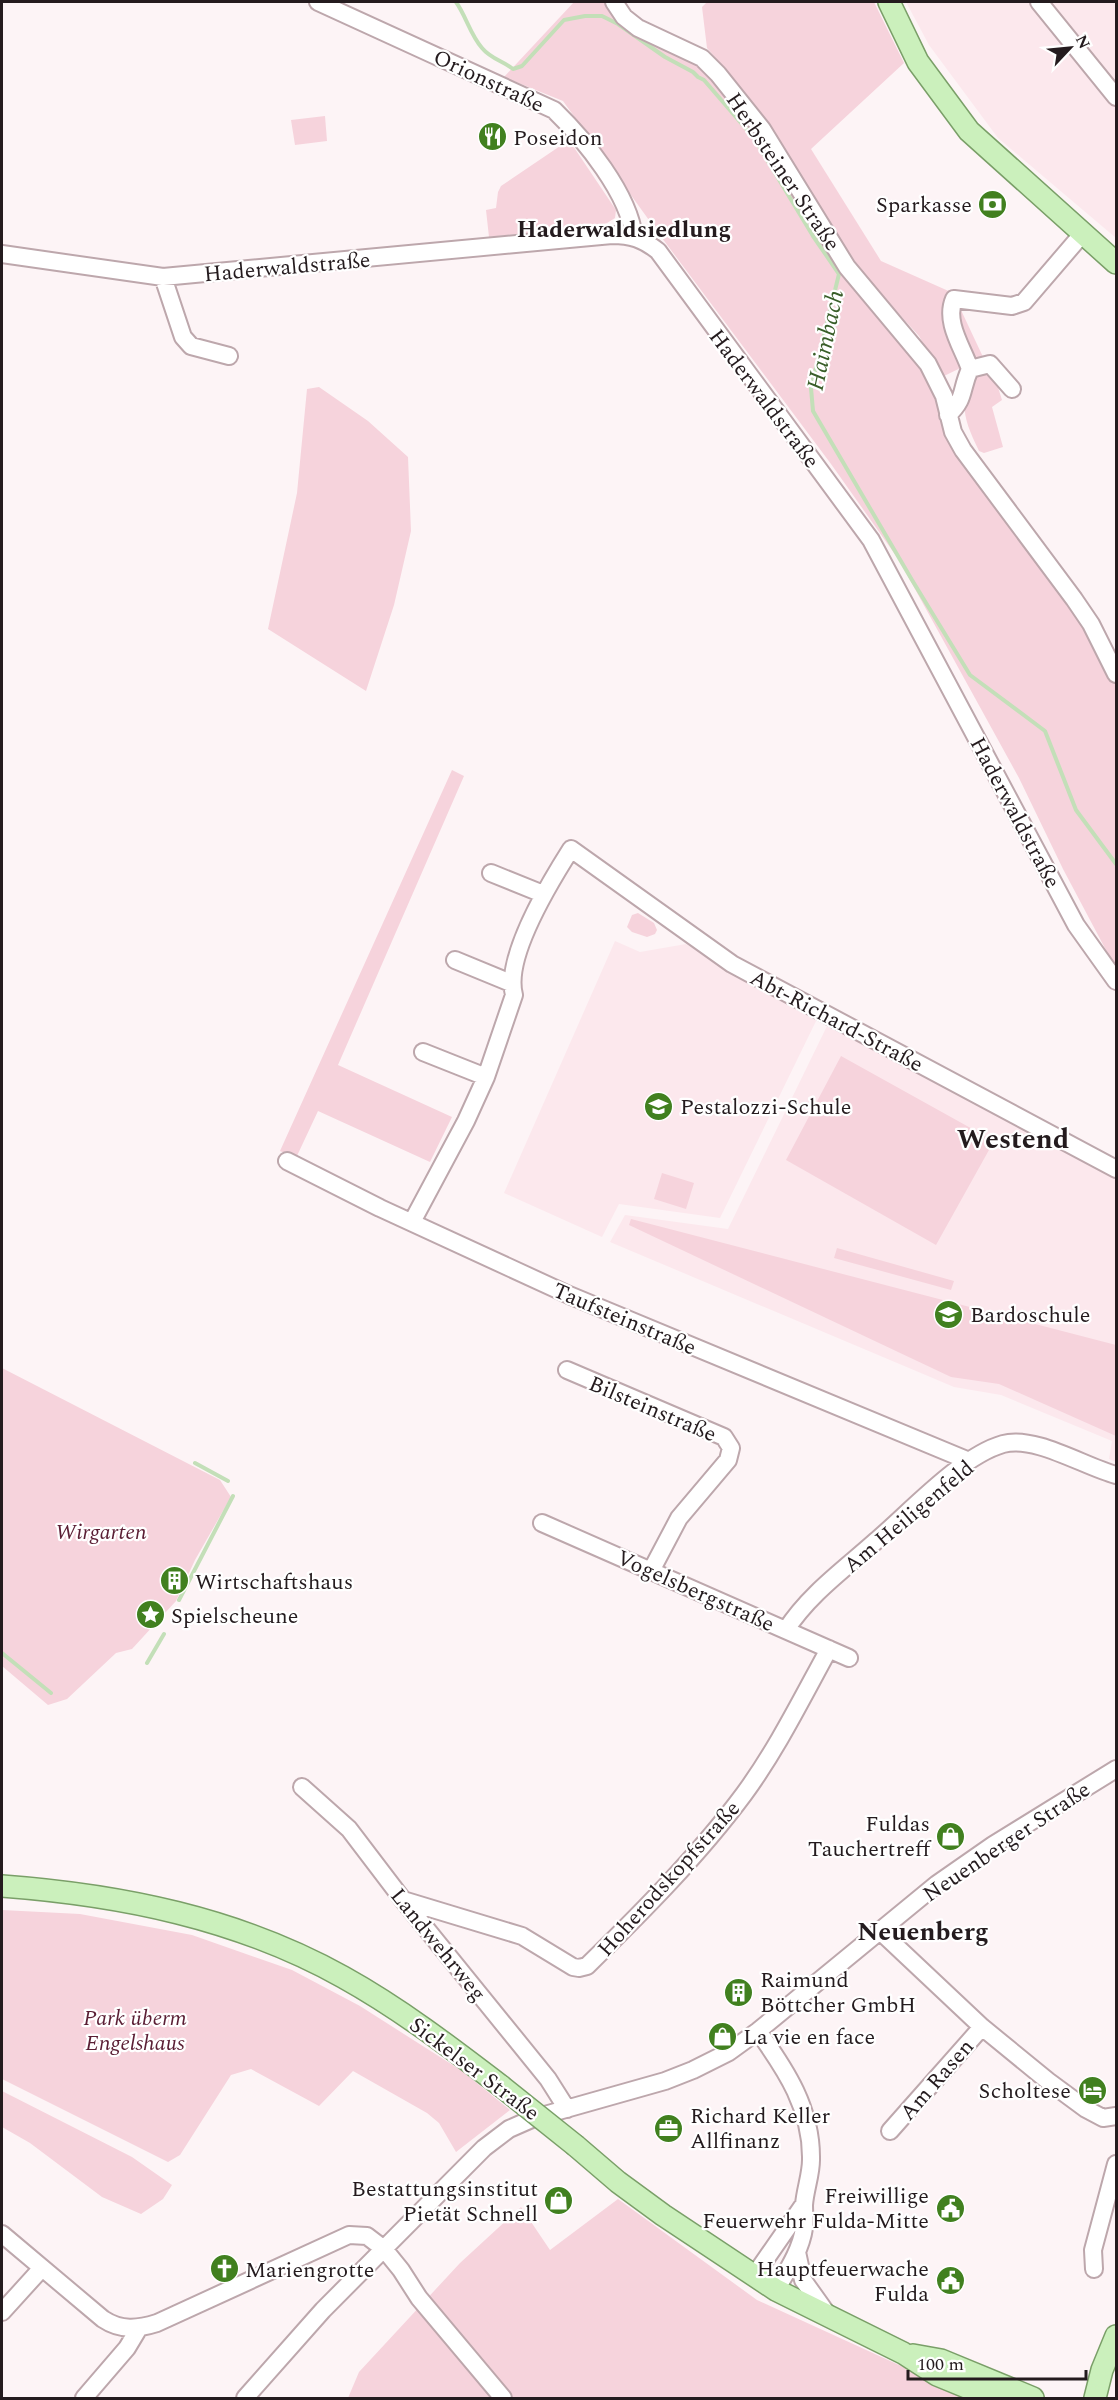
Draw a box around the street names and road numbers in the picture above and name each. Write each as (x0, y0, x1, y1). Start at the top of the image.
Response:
street label: Orionstraße (427, 41, 549, 121)
street label: Herbsteiner Straße (717, 86, 848, 258)
street label: Haderwaldstraße (202, 244, 372, 291)
street label: Haderwaldstraße (700, 322, 827, 476)
street label: Haderwaldstraße (961, 731, 1068, 894)
street label: Abt-Richard-Straße (744, 962, 929, 1081)
street label: Taufsteinstraße (548, 1274, 701, 1364)
street label: Bilsteinstraße (583, 1368, 722, 1451)
street label: Am Heiligenfeld (836, 1453, 982, 1582)
street label: Vogelsbergstraße (611, 1542, 780, 1641)
street label: Neuenberger Straße (916, 1774, 1097, 1911)
street label: Hoherodskopfstraße (590, 1794, 748, 1964)
street label: Landwehrweg (382, 1881, 494, 2009)
street label: Sickelser Straße (402, 2009, 546, 2129)
street label: Am Rasen (892, 2032, 982, 2128)

